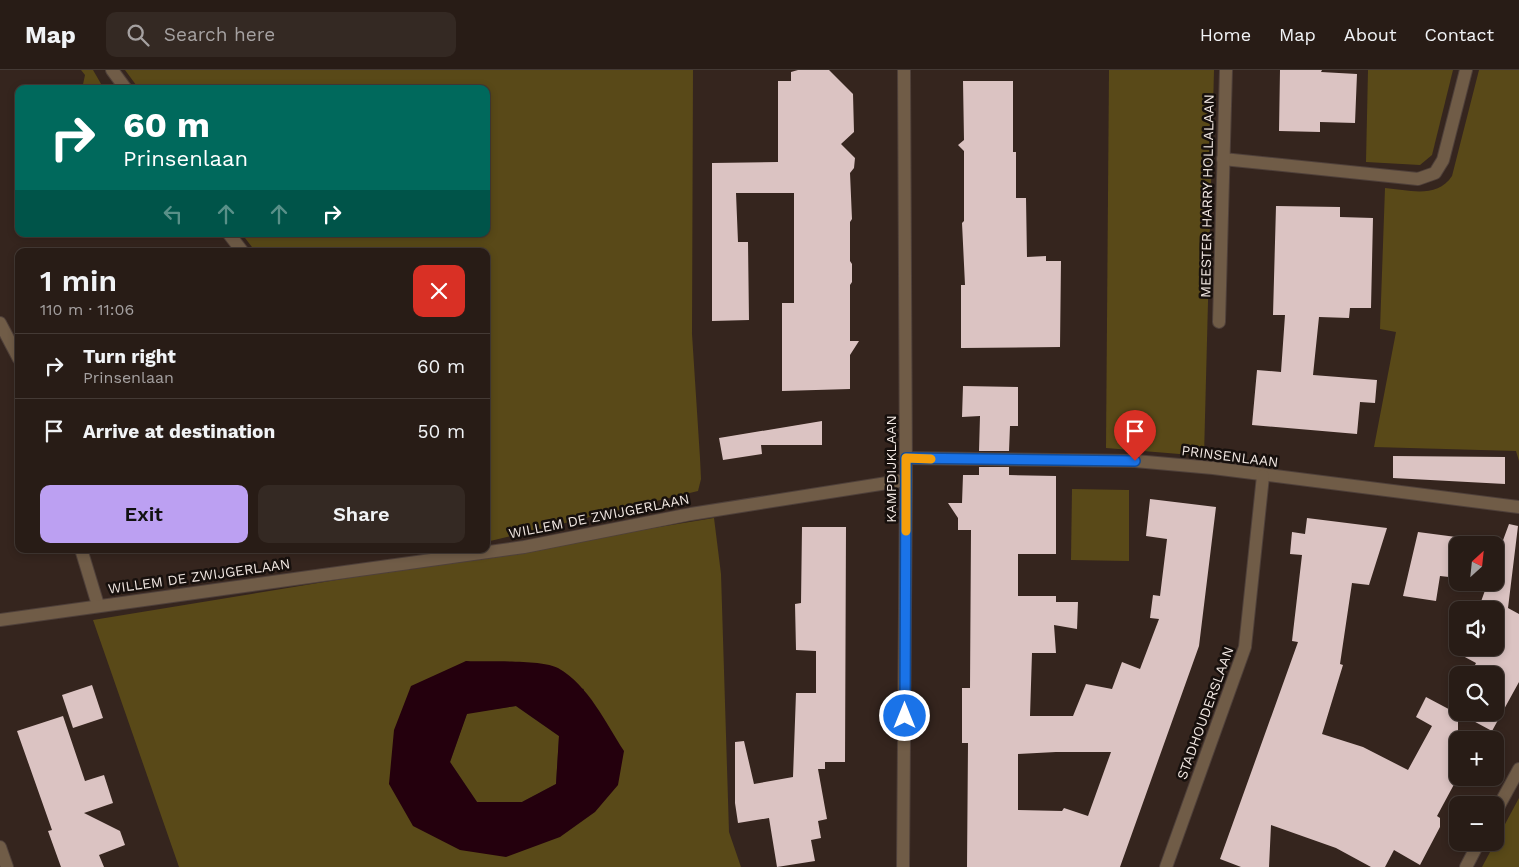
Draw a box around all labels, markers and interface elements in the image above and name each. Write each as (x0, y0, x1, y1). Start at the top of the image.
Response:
search box (106, 12, 456, 57)
text: Map (25, 21, 76, 49)
icon: search (124, 21, 152, 49)
text: Search here (164, 23, 275, 46)
text: Home (1200, 24, 1251, 45)
text: Map (1279, 24, 1316, 45)
text: About (1344, 24, 1396, 45)
text: Contact (1424, 24, 1494, 45)
street label: MEESTER HARRY HOLLALAAN (1197, 94, 1217, 298)
text: 60 m (123, 104, 210, 146)
icon: right (40, 105, 105, 170)
text: Prinsenlaan (123, 146, 248, 171)
icon: left (159, 200, 187, 228)
icon: ahead (212, 200, 240, 228)
icon: ahead (265, 200, 293, 228)
icon: right (318, 200, 346, 228)
text: 1 min (40, 263, 117, 298)
button: close (413, 265, 465, 317)
text: 110 m · 11:06 (40, 300, 134, 319)
text: Turn right (83, 345, 176, 368)
icon: right (40, 352, 68, 380)
text: 60 m (417, 355, 465, 378)
text: Prinsenlaan (83, 368, 174, 387)
pin (1114, 410, 1156, 461)
street label: KAMPDIJKLAAN (883, 415, 899, 523)
icon: arrive (40, 417, 68, 445)
icon: arrive (1121, 417, 1149, 445)
text: Arrive at destination (83, 420, 275, 443)
text: 50 m (418, 420, 465, 443)
street label: PRINSENLAAN (1181, 442, 1279, 470)
button: Exit (40, 485, 248, 543)
button: Share (258, 485, 465, 543)
street label: WILLEM DE ZWIJGERLAAN (507, 491, 691, 541)
north arrow (1449, 536, 1504, 591)
map controls (1449, 536, 1504, 851)
street label: WILLEM DE ZWIJGERLAAN (107, 555, 291, 597)
button: sound (1449, 601, 1504, 656)
street label: STADHOUDERSLAAN (1174, 644, 1236, 782)
button: search (1449, 666, 1504, 721)
position arrow (878, 689, 930, 741)
button: + (1449, 731, 1504, 786)
button: − (1449, 796, 1504, 851)

